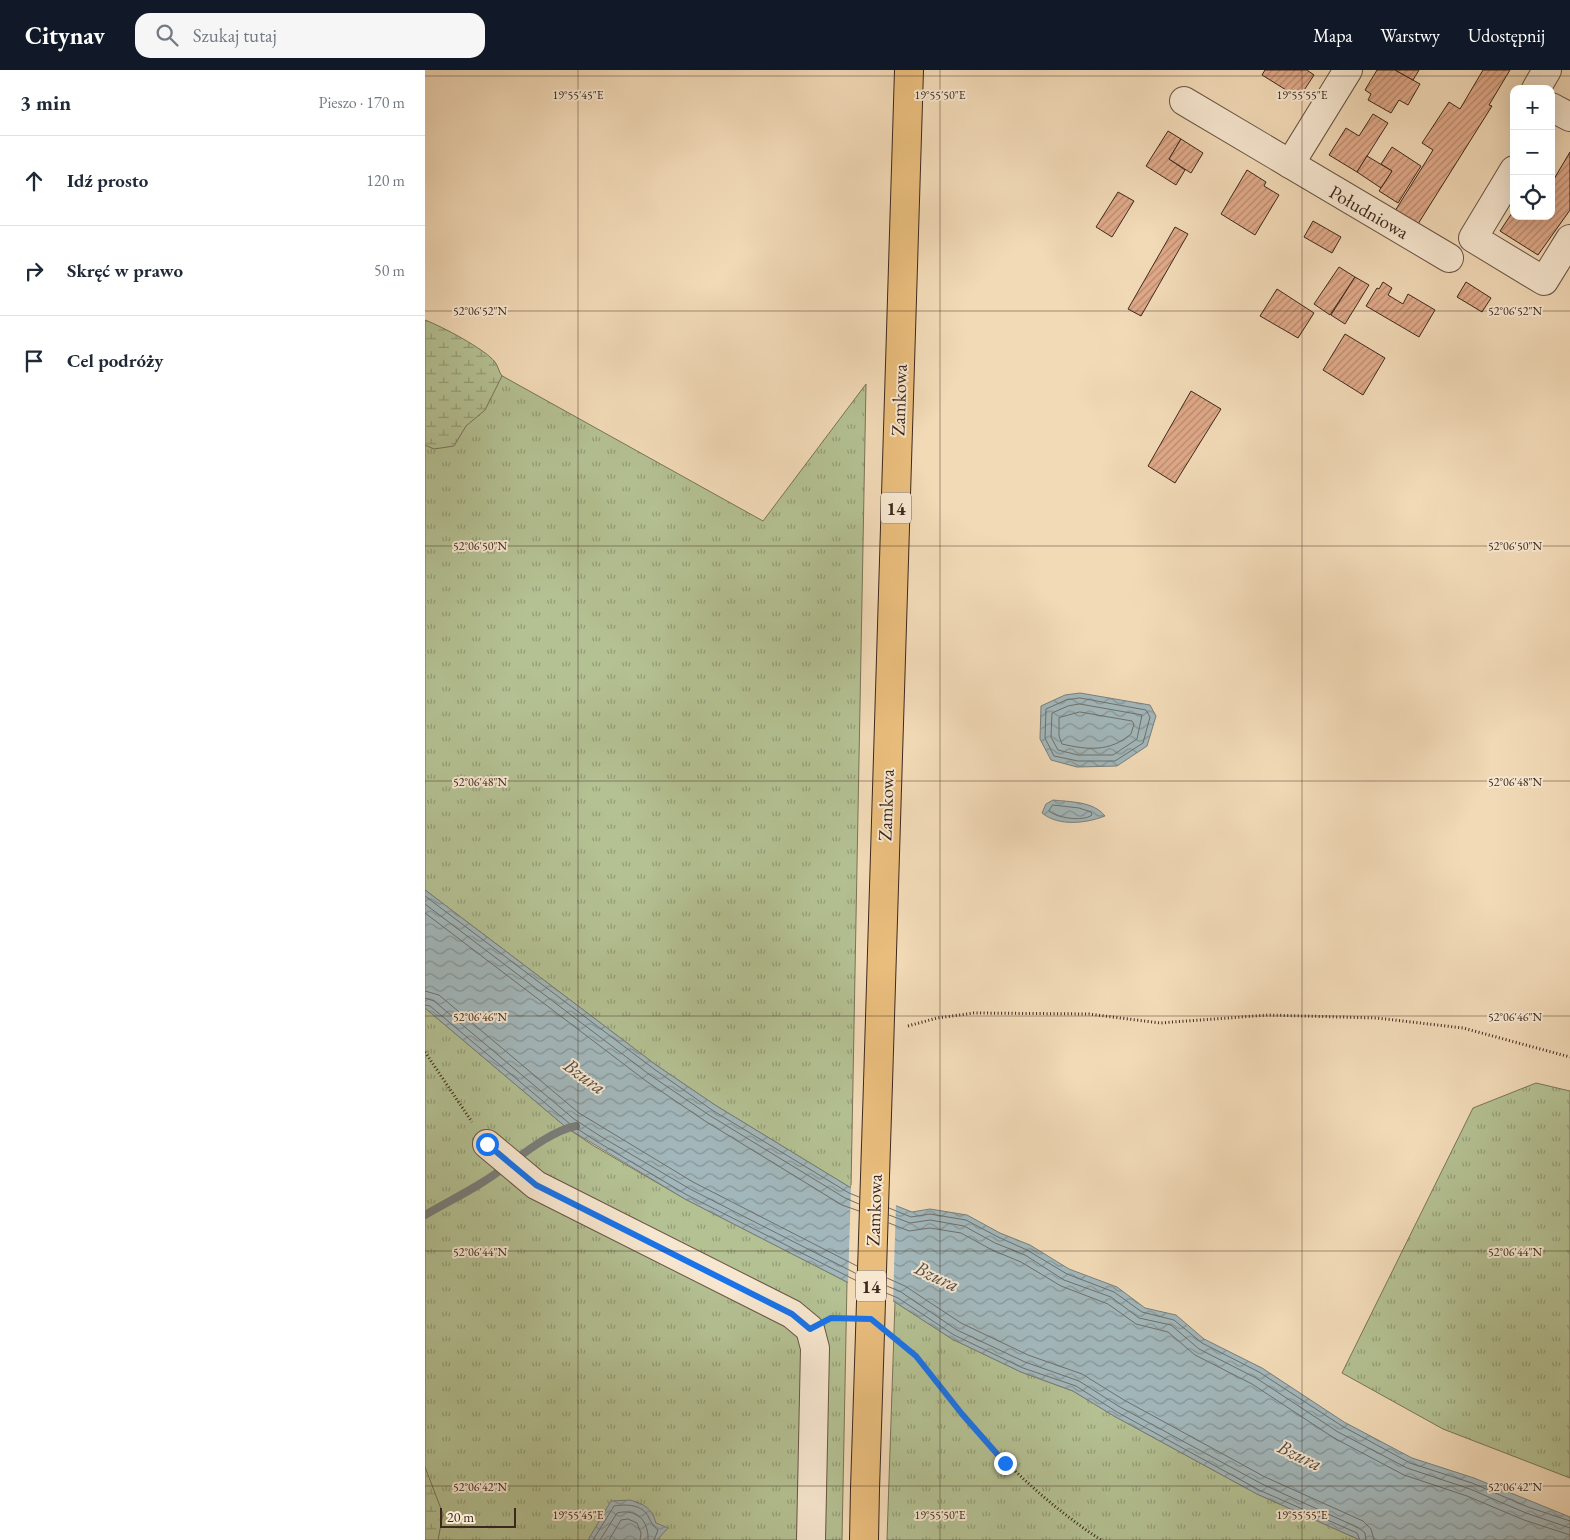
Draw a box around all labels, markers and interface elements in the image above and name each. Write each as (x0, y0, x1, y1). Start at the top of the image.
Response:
search box (135, 13, 485, 58)
text: Citynav (25, 20, 105, 51)
icon: search (153, 21, 181, 49)
text: Szukaj tutaj (193, 23, 277, 48)
text: Mapa (1313, 24, 1352, 47)
text: Warstwy (1380, 24, 1440, 47)
text: Udostępnij (1468, 24, 1545, 47)
map controls (1510, 85, 1555, 220)
button: + (1510, 85, 1555, 130)
text: 19°55'45"E (552, 87, 604, 103)
text: 19°55'50"E (914, 87, 966, 103)
text: 19°55'55"E (1276, 87, 1328, 103)
text: 3 min (20, 89, 71, 116)
text: Pieszo · 170 m (319, 92, 405, 113)
button: − (1510, 130, 1555, 175)
icon: ahead (20, 167, 48, 195)
text: Idź prosto (67, 168, 148, 193)
text: 120 m (366, 170, 405, 191)
button: locate (1510, 175, 1555, 220)
street label: Południowa (1325, 179, 1414, 245)
icon: right (20, 257, 48, 285)
text: Skręć w prawo (67, 258, 183, 283)
text: 50 m (374, 260, 405, 281)
text: 52°06'52"N (453, 303, 507, 319)
text: 52°06'52"N (1488, 303, 1542, 319)
icon: arrive (20, 347, 48, 375)
text: Cel podróży (67, 348, 163, 373)
street label: Zamkowa (885, 363, 913, 437)
road number: 14 (881, 492, 911, 523)
text: 52°06'50"N (453, 538, 507, 554)
text: 52°06'50"N (1488, 538, 1542, 554)
street label: Zamkowa (872, 768, 900, 842)
text: 52°06'48"N (453, 774, 507, 790)
text: 52°06'48"N (1488, 774, 1542, 790)
text: 52°06'46"N (453, 1009, 507, 1025)
text: 52°06'46"N (1488, 1009, 1542, 1025)
water label: Bzura (558, 1051, 611, 1100)
route start (476, 1133, 499, 1156)
street label: Zamkowa (860, 1173, 888, 1247)
text: 52°06'44"N (453, 1244, 507, 1260)
text: 52°06'44"N (1488, 1244, 1542, 1260)
water label: Bzura (910, 1254, 963, 1298)
road number: 14 (856, 1270, 886, 1302)
water label: Bzura (1273, 1433, 1326, 1477)
route end (994, 1452, 1017, 1475)
text: 52°06'42"N (453, 1479, 507, 1495)
text: 52°06'42"N (1488, 1479, 1542, 1495)
scale bar (440, 1505, 516, 1528)
text: 19°55'45"E (552, 1507, 604, 1523)
text: 19°55'50"E (914, 1507, 966, 1523)
text: 19°55'55"E (1276, 1507, 1328, 1523)
text: 20 m (447, 1508, 474, 1526)

